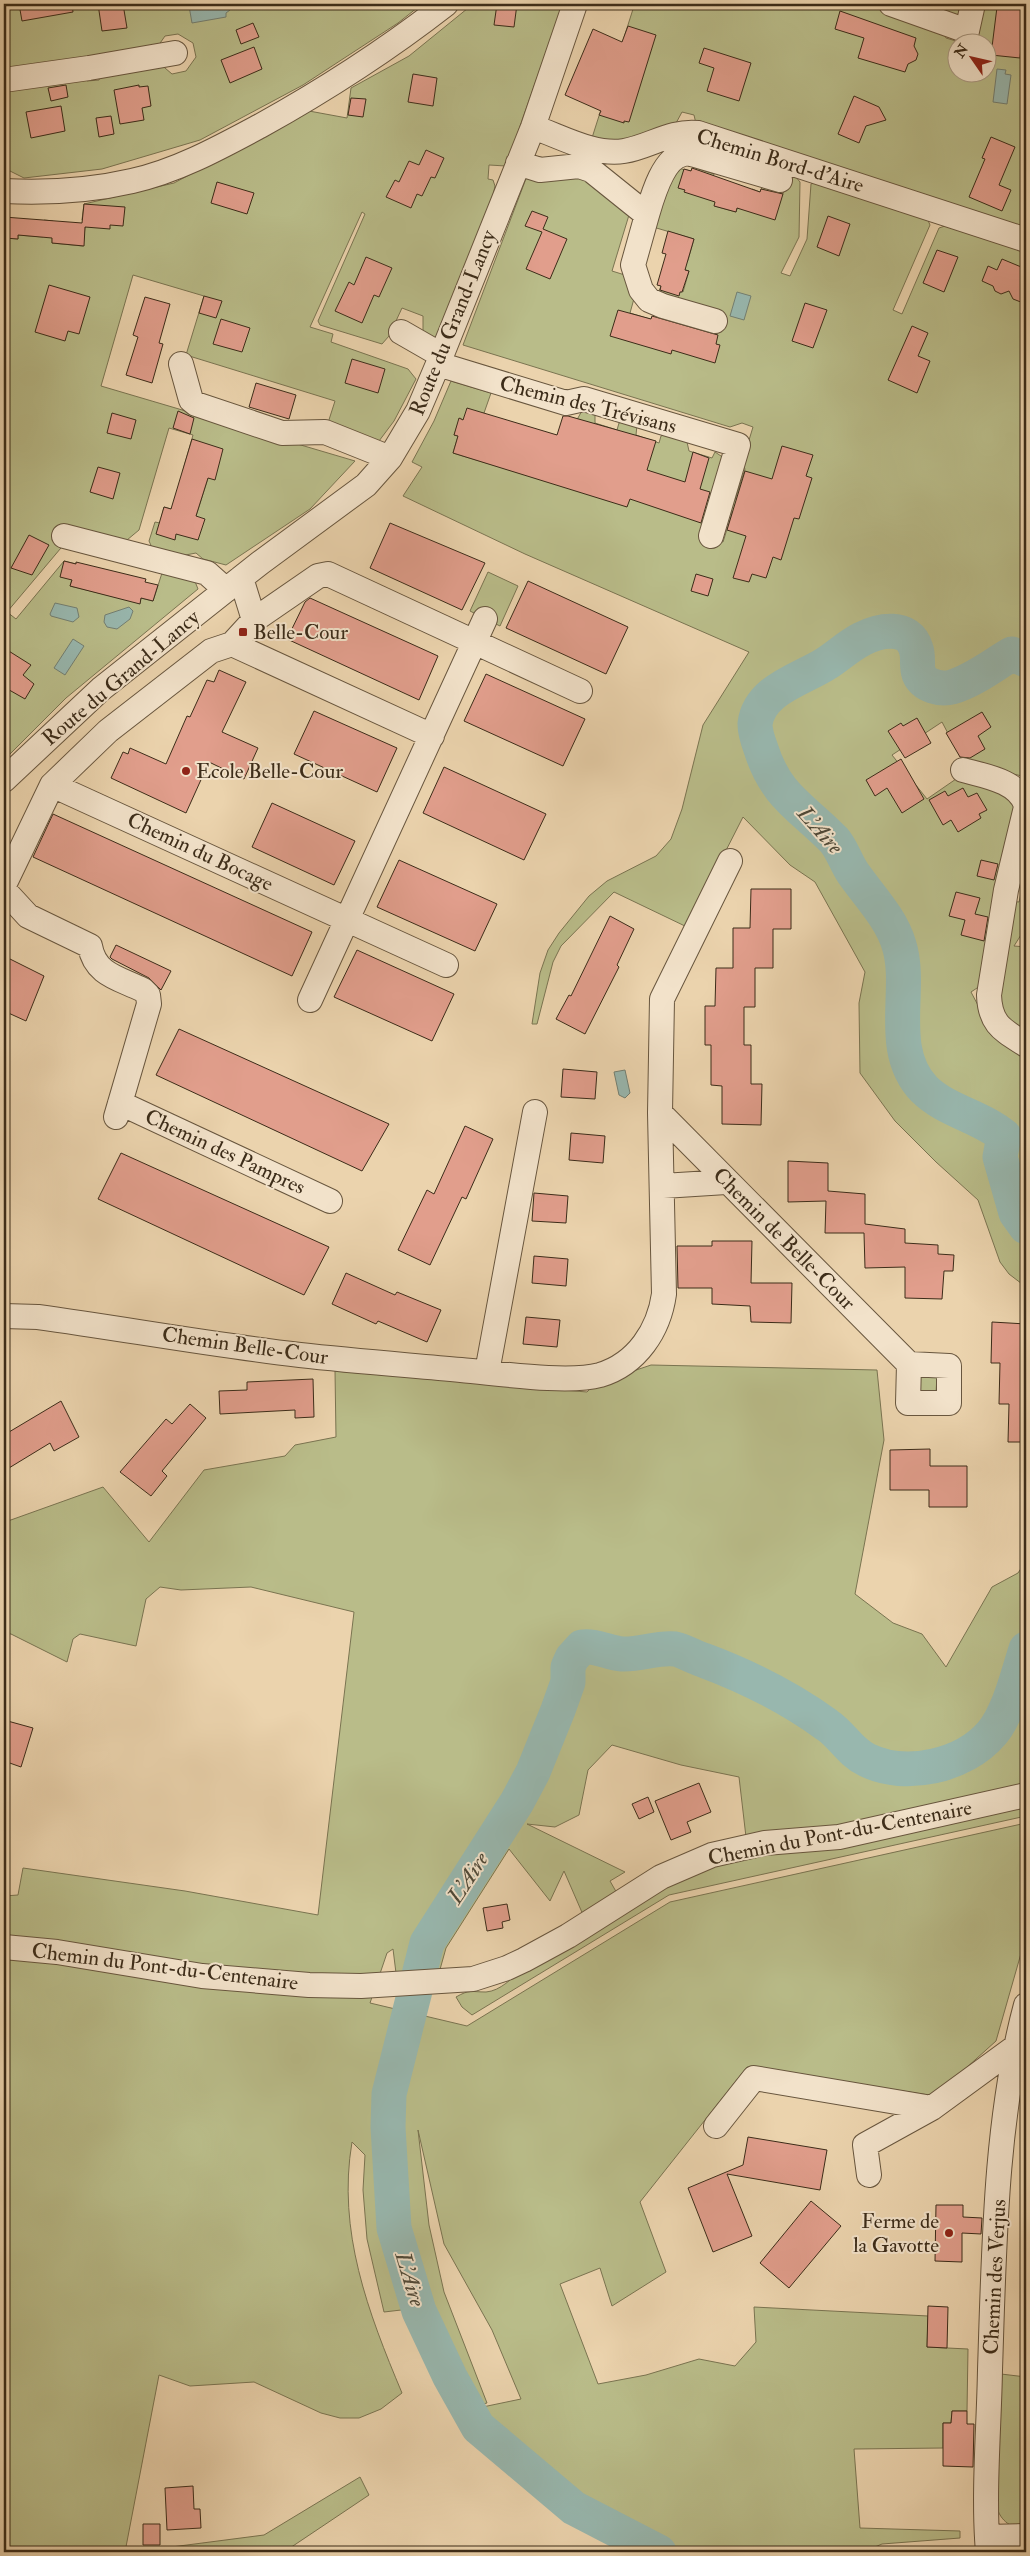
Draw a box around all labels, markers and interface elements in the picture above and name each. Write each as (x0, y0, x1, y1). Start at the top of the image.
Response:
north arrow (948, 32, 998, 82)
text: N (951, 41, 972, 62)
street label: Chemin Bord-d'Aire (693, 123, 867, 199)
street label: Route du Grand-Lancy (403, 226, 503, 420)
street label: Chemin des Trévisans (497, 370, 679, 440)
street label: Route du Grand-Lancy (37, 604, 206, 752)
place label: Belle-Cour (253, 619, 348, 646)
marker: Belle-Cour (237, 626, 249, 638)
place label: Ecole Belle-Cour (196, 758, 343, 785)
marker: Ecole Belle-Cour (180, 765, 192, 777)
water label: L'Aire (790, 799, 849, 861)
street label: Chemin du Bocage (123, 806, 278, 898)
street label: Chemin des Pampres (140, 1103, 310, 1201)
street label: Chemin de Belle-Cour (707, 1162, 861, 1316)
street label: Chemin Belle-Cour (160, 1321, 330, 1371)
street label: Chemin du Pont-du-Centenaire (706, 1794, 974, 1872)
water label: L'Aire (441, 1846, 495, 1910)
street label: Chemin du Pont-du-Centenaire (30, 1937, 300, 1997)
street label: Chemin des Verjus (977, 2199, 1013, 2355)
place label: Ferme de la Gavotte (853, 2208, 939, 2259)
marker: Ferme de la Gavotte (943, 2227, 955, 2239)
water label: L'Aire (388, 2247, 432, 2310)

